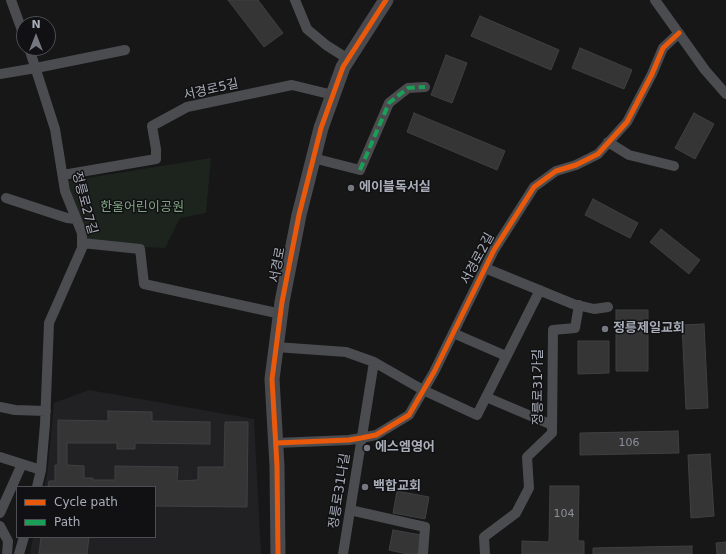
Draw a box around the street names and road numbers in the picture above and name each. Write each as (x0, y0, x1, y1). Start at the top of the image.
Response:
street label: 서경로5길 (182, 76, 240, 104)
street label: 정릉로27길 (68, 170, 100, 236)
street label: 서경로2길 (458, 231, 498, 287)
street label: 서경로 (267, 246, 289, 284)
street label: 정릉로31가길 (531, 349, 547, 425)
street label: 정릉로31나길 (326, 452, 354, 530)

